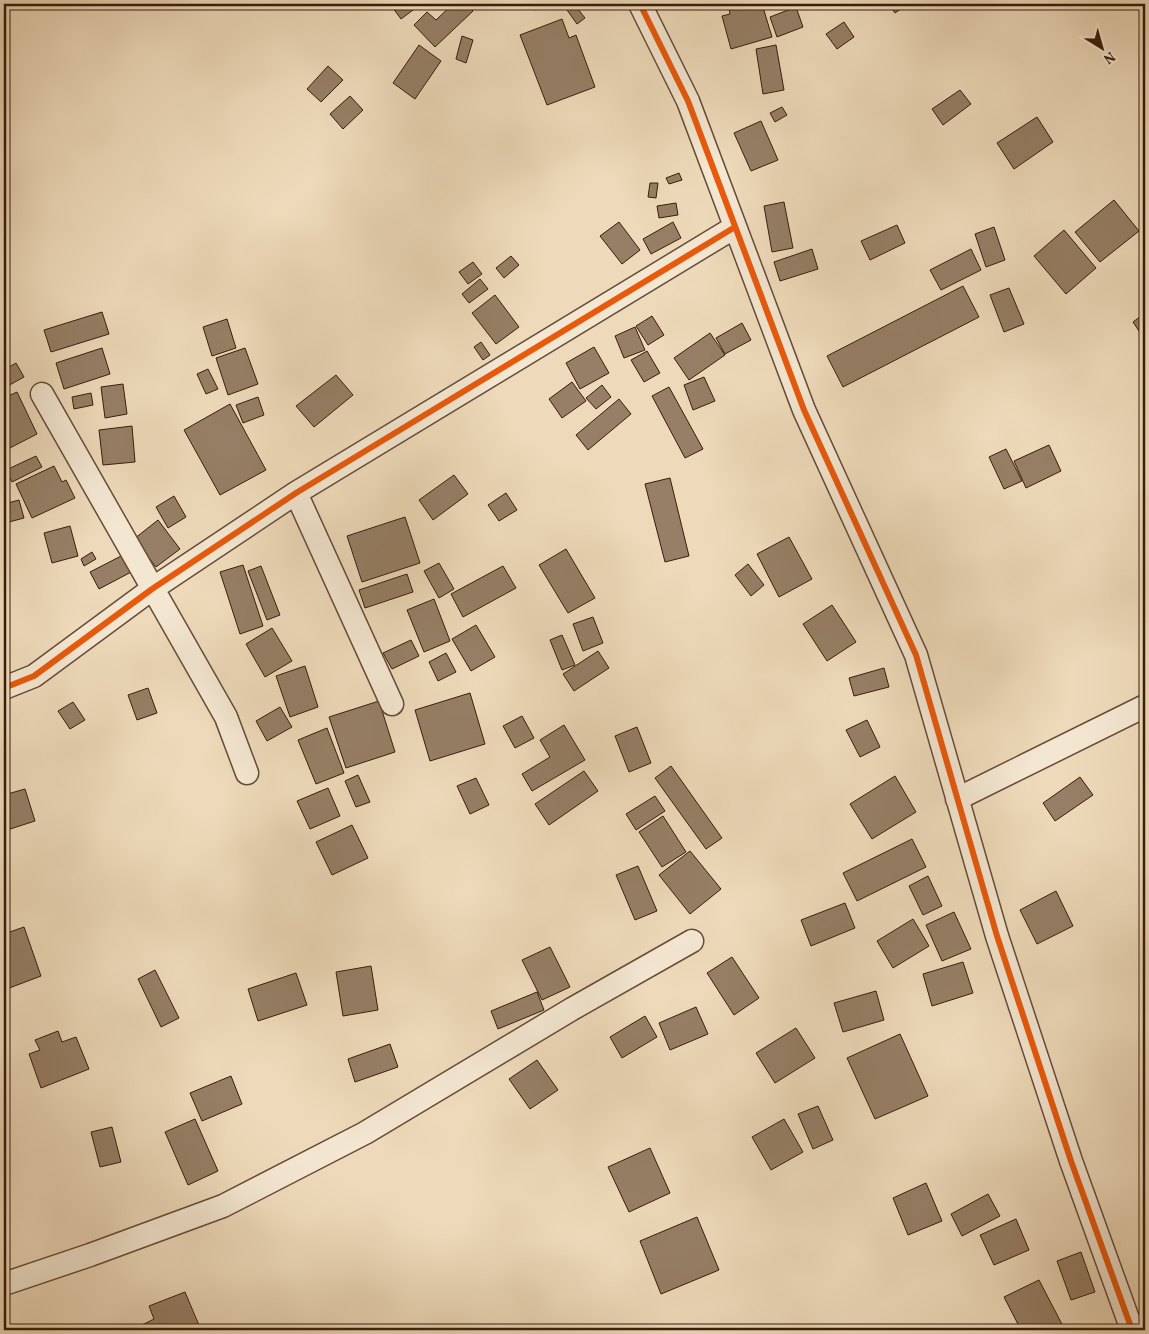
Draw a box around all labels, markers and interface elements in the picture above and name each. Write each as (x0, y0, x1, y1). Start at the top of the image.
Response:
north arrow (1076, 22, 1126, 72)
text: N (1099, 47, 1119, 68)

